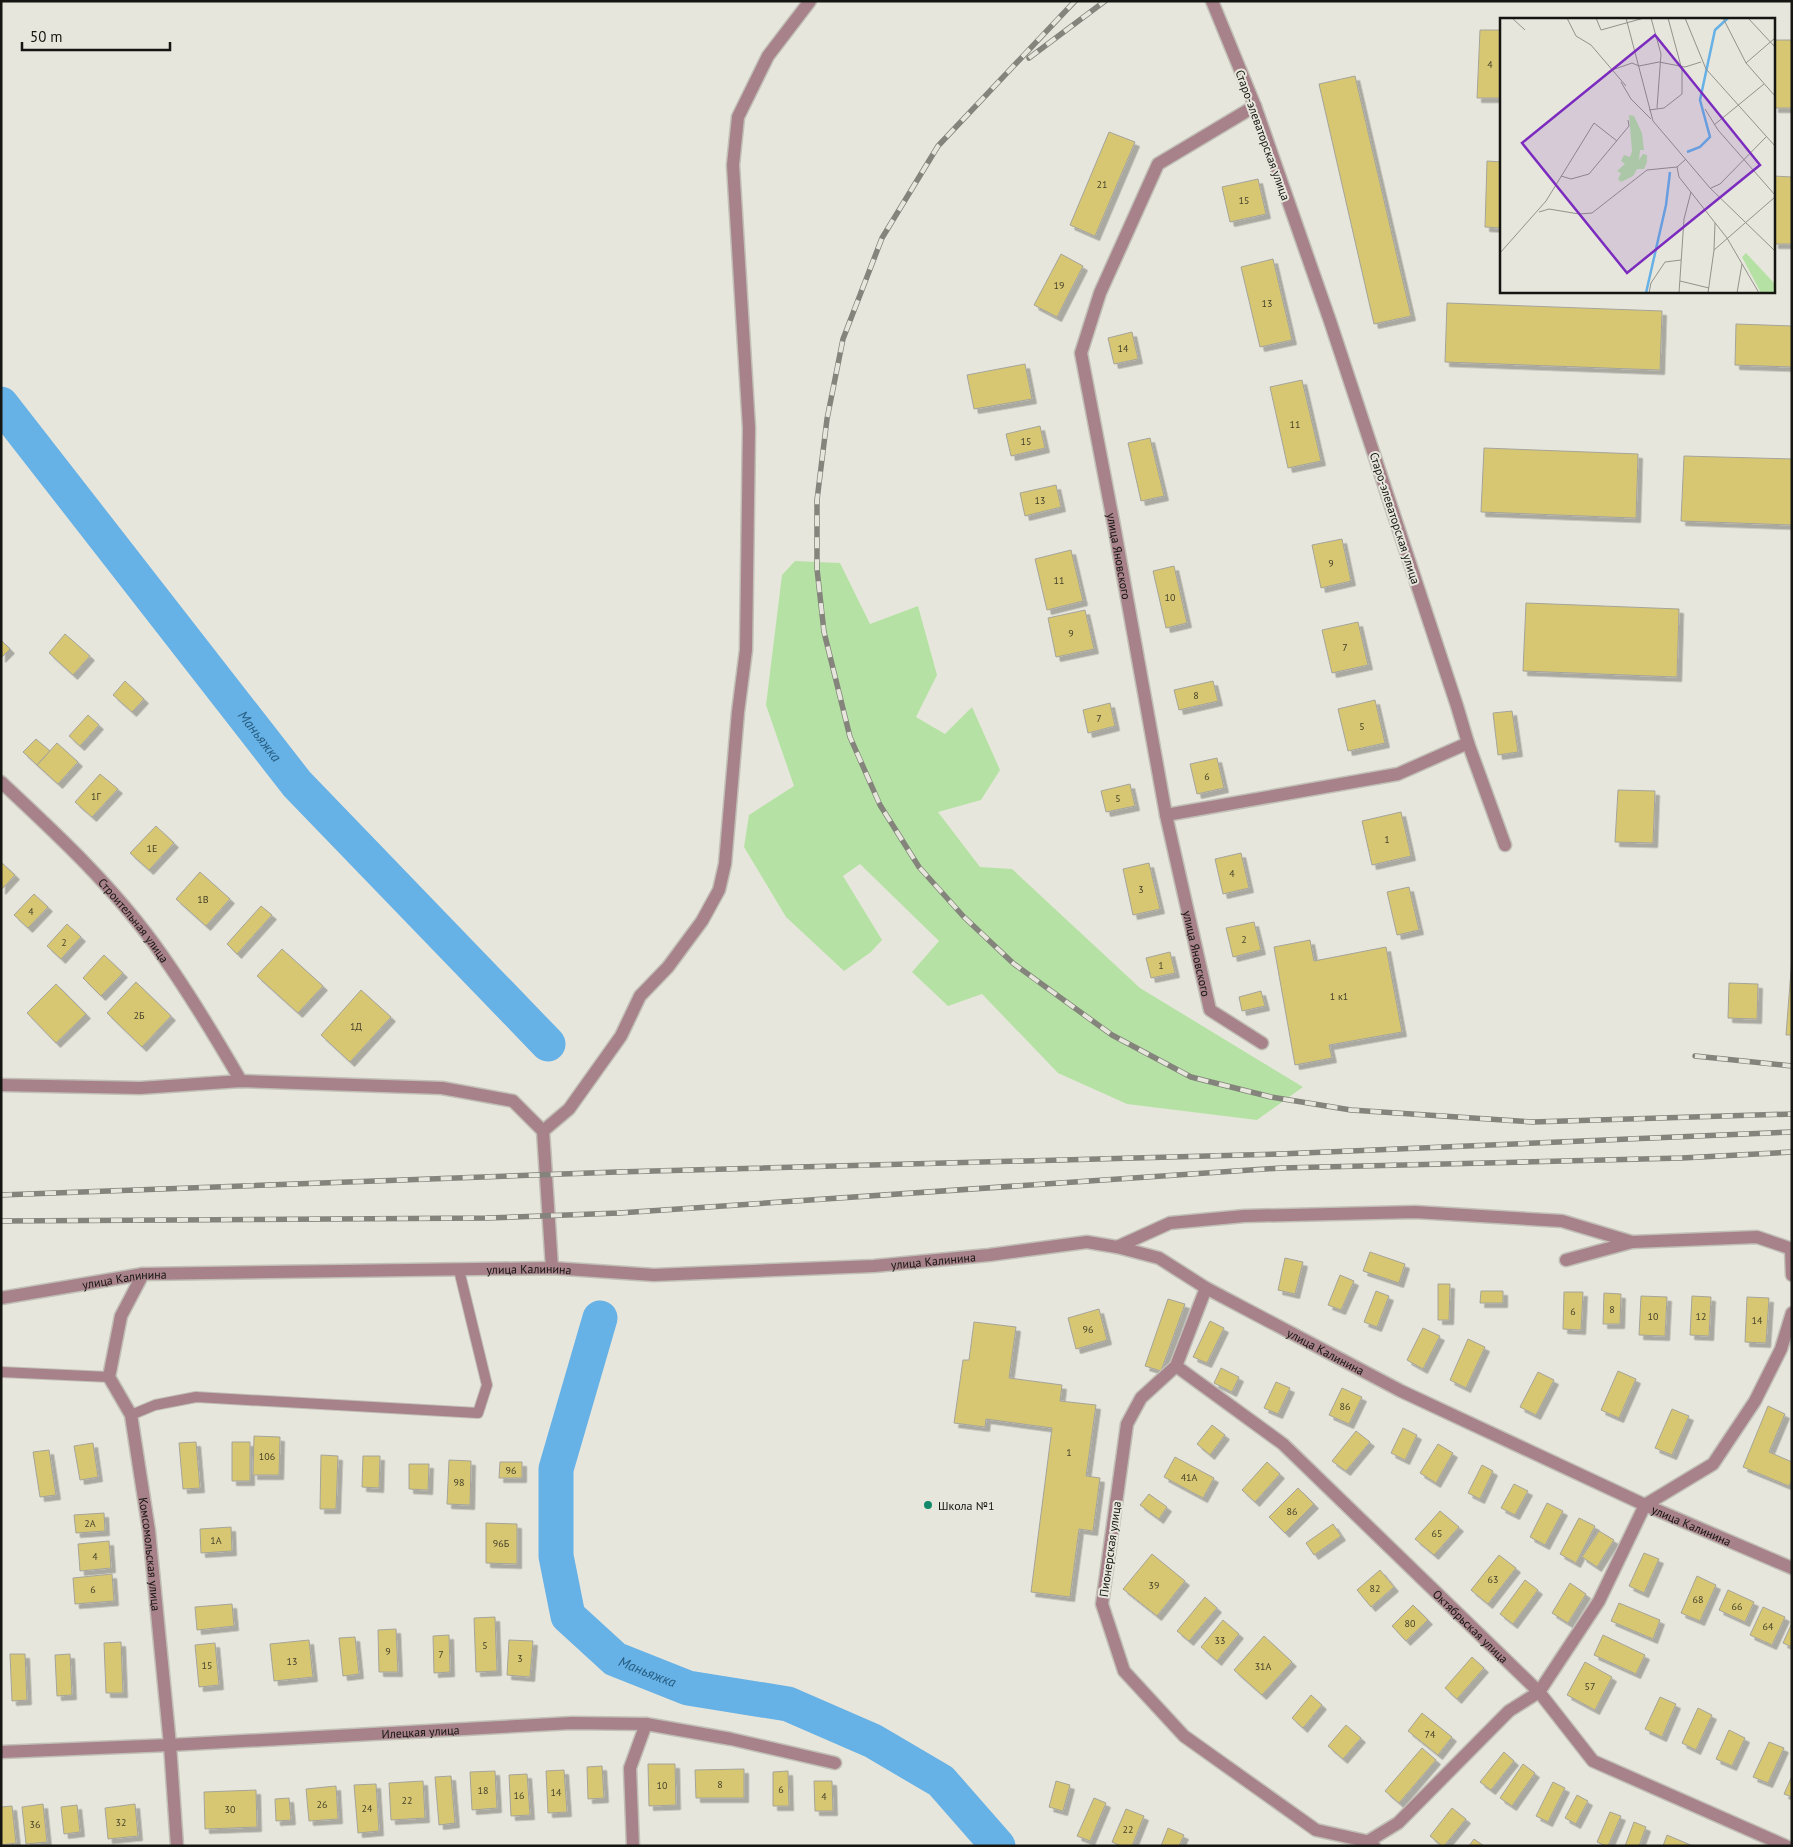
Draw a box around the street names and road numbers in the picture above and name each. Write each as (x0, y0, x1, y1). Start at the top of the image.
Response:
street label: Старо-элеваторская улица (1232, 68, 1294, 202)
street label: Старо-элеваторская улица (1367, 450, 1423, 586)
street label: улица Яновского (1104, 511, 1135, 600)
street label: Строительная улица (95, 875, 172, 965)
street label: улица Яновского (1180, 909, 1214, 998)
street label: улица Калинина (890, 1249, 976, 1272)
street label: улица Калинина (486, 1260, 572, 1277)
street label: улица Калинина (81, 1266, 167, 1292)
street label: улица Калинина (1285, 1325, 1367, 1378)
street label: Комсомольская улица (136, 1496, 164, 1612)
street label: Пионерская улица (1096, 1500, 1124, 1598)
street label: улица Калинина (1650, 1501, 1734, 1549)
street label: Октябрьская улица (1430, 1586, 1512, 1666)
street label: Илецкая улица (381, 1722, 460, 1741)

